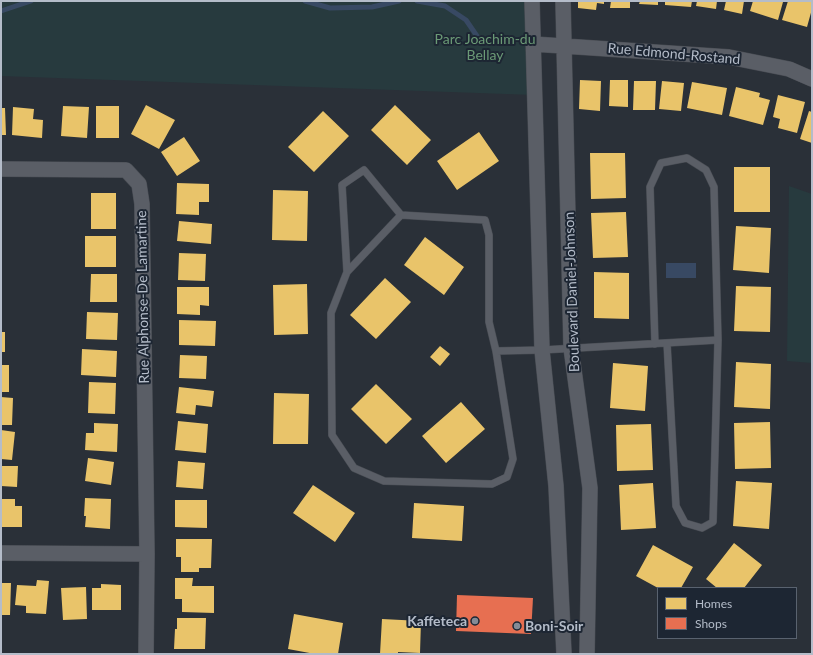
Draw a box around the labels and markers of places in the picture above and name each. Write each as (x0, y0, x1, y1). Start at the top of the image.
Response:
place label: Kaffeteca (407, 613, 467, 629)
marker: Kaffeteca (470, 616, 480, 626)
place label: Boni-Soir (525, 618, 583, 634)
marker: Boni-Soir (512, 621, 522, 631)

